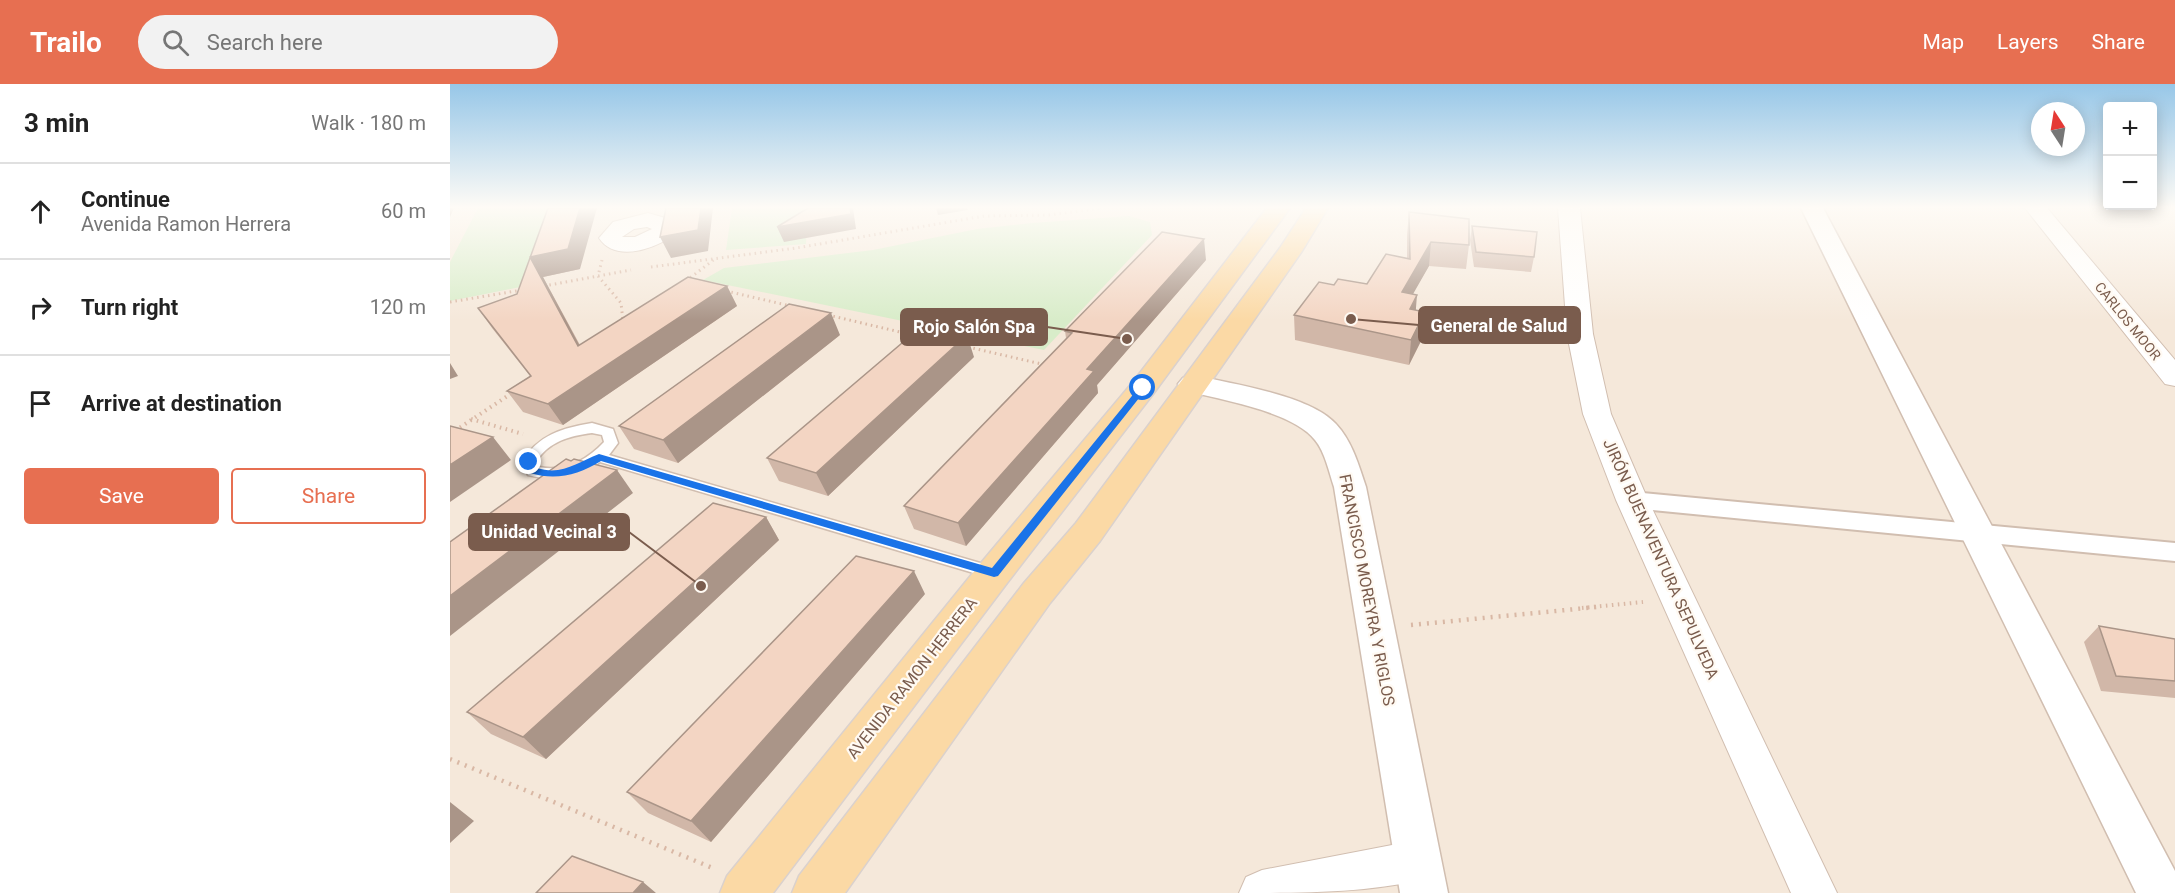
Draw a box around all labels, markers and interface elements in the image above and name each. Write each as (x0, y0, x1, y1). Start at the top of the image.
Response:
search box (138, 15, 558, 69)
text: Trailo (30, 26, 102, 59)
icon: search (159, 26, 192, 59)
text: Search here (207, 30, 323, 55)
text: Map (1922, 30, 1964, 54)
text: Layers (1997, 30, 2058, 54)
text: Share (2091, 30, 2145, 54)
north arrow (2031, 102, 2085, 156)
map controls (2103, 102, 2157, 210)
button: + (2103, 102, 2157, 156)
text: 3 min (24, 108, 89, 138)
text: Walk · 180 m (311, 111, 426, 135)
button: − (2103, 156, 2157, 210)
text: Continue (81, 187, 170, 212)
icon: ahead (24, 195, 57, 228)
text: 60 m (381, 199, 426, 223)
text: Avenida Ramon Herrera (81, 212, 291, 236)
street label: CARLOS MOOR (2092, 279, 2165, 363)
icon: right (24, 291, 57, 324)
text: Turn right (81, 295, 178, 320)
text: 120 m (370, 295, 426, 319)
callout: General de Salud (1419, 307, 1580, 343)
callout: Rojo Salón Spa (901, 309, 1047, 345)
text: General de Salud (1431, 315, 1568, 336)
text: Rojo Salón Spa (913, 316, 1035, 337)
route start (1129, 374, 1155, 400)
icon: arrive (24, 387, 57, 420)
text: Arrive at destination (81, 391, 282, 416)
street label: JIRÓN BUENAVENTURA SEPULVEDA (1599, 435, 1724, 683)
route end (515, 448, 541, 474)
button: Save (24, 468, 219, 524)
button: Share (231, 468, 426, 524)
street label: FRANCISCO MOREYRA Y RIGLOS (1335, 473, 1399, 707)
callout: Unidad Vecinal 3 (469, 514, 629, 550)
text: Unidad Vecinal 3 (481, 521, 617, 542)
street label: AVENIDA RAMON HERRERA (843, 593, 981, 763)

